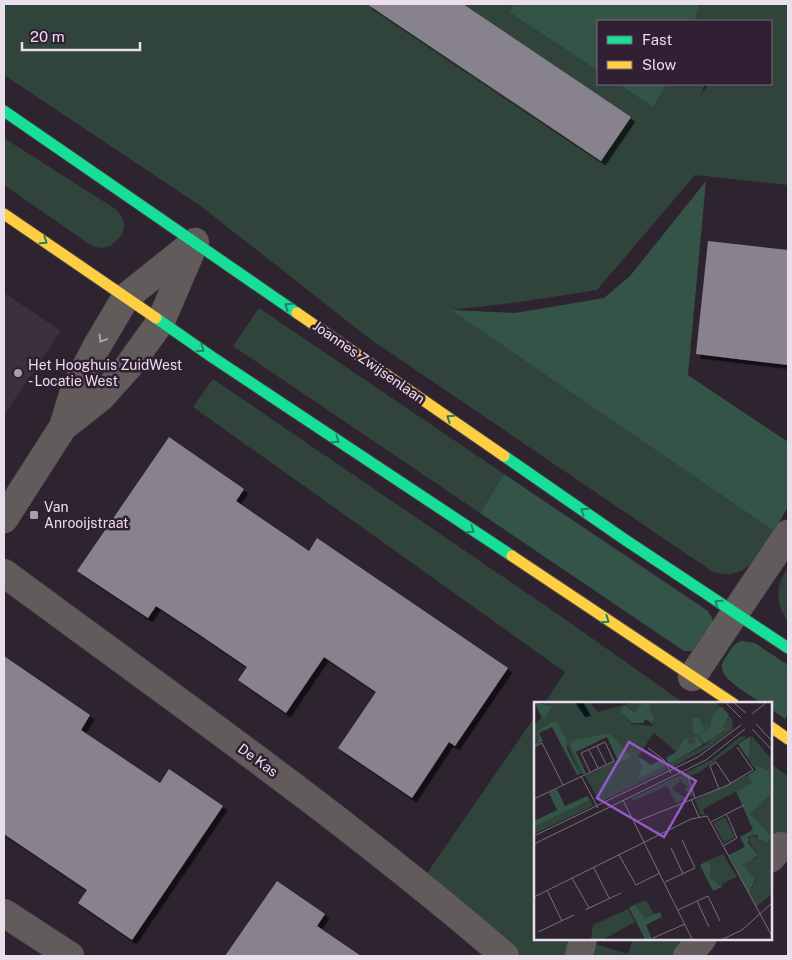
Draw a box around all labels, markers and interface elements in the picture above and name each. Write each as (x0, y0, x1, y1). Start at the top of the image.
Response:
scale bar (22, 20, 140, 52)
legend (597, 20, 772, 85)
text: 20 m (30, 28, 65, 45)
text: Fast (642, 31, 672, 48)
text: Slow (642, 56, 677, 73)
one-way arrow (38, 235, 48, 244)
one-way arrow (284, 303, 294, 312)
street label: Joannes Zwijsenlaan (310, 317, 428, 407)
one-way arrow (98, 333, 108, 342)
one-way arrow (195, 343, 205, 352)
place label: Het Hooghuis ZuidWest - Locatie West (28, 357, 182, 389)
marker: Het Hooghuis ZuidWest - Locatie West (12, 367, 24, 379)
one-way arrow (447, 415, 456, 424)
one-way arrow (330, 434, 340, 443)
place label: Van Anrooijstraat (44, 499, 129, 531)
one-way arrow (580, 508, 590, 517)
marker: Van Anrooijstraat (28, 509, 40, 521)
one-way arrow (465, 524, 475, 533)
one-way arrow (714, 599, 723, 609)
one-way arrow (601, 614, 610, 623)
inset map (534, 702, 772, 940)
street label: De Kas (235, 740, 281, 780)

